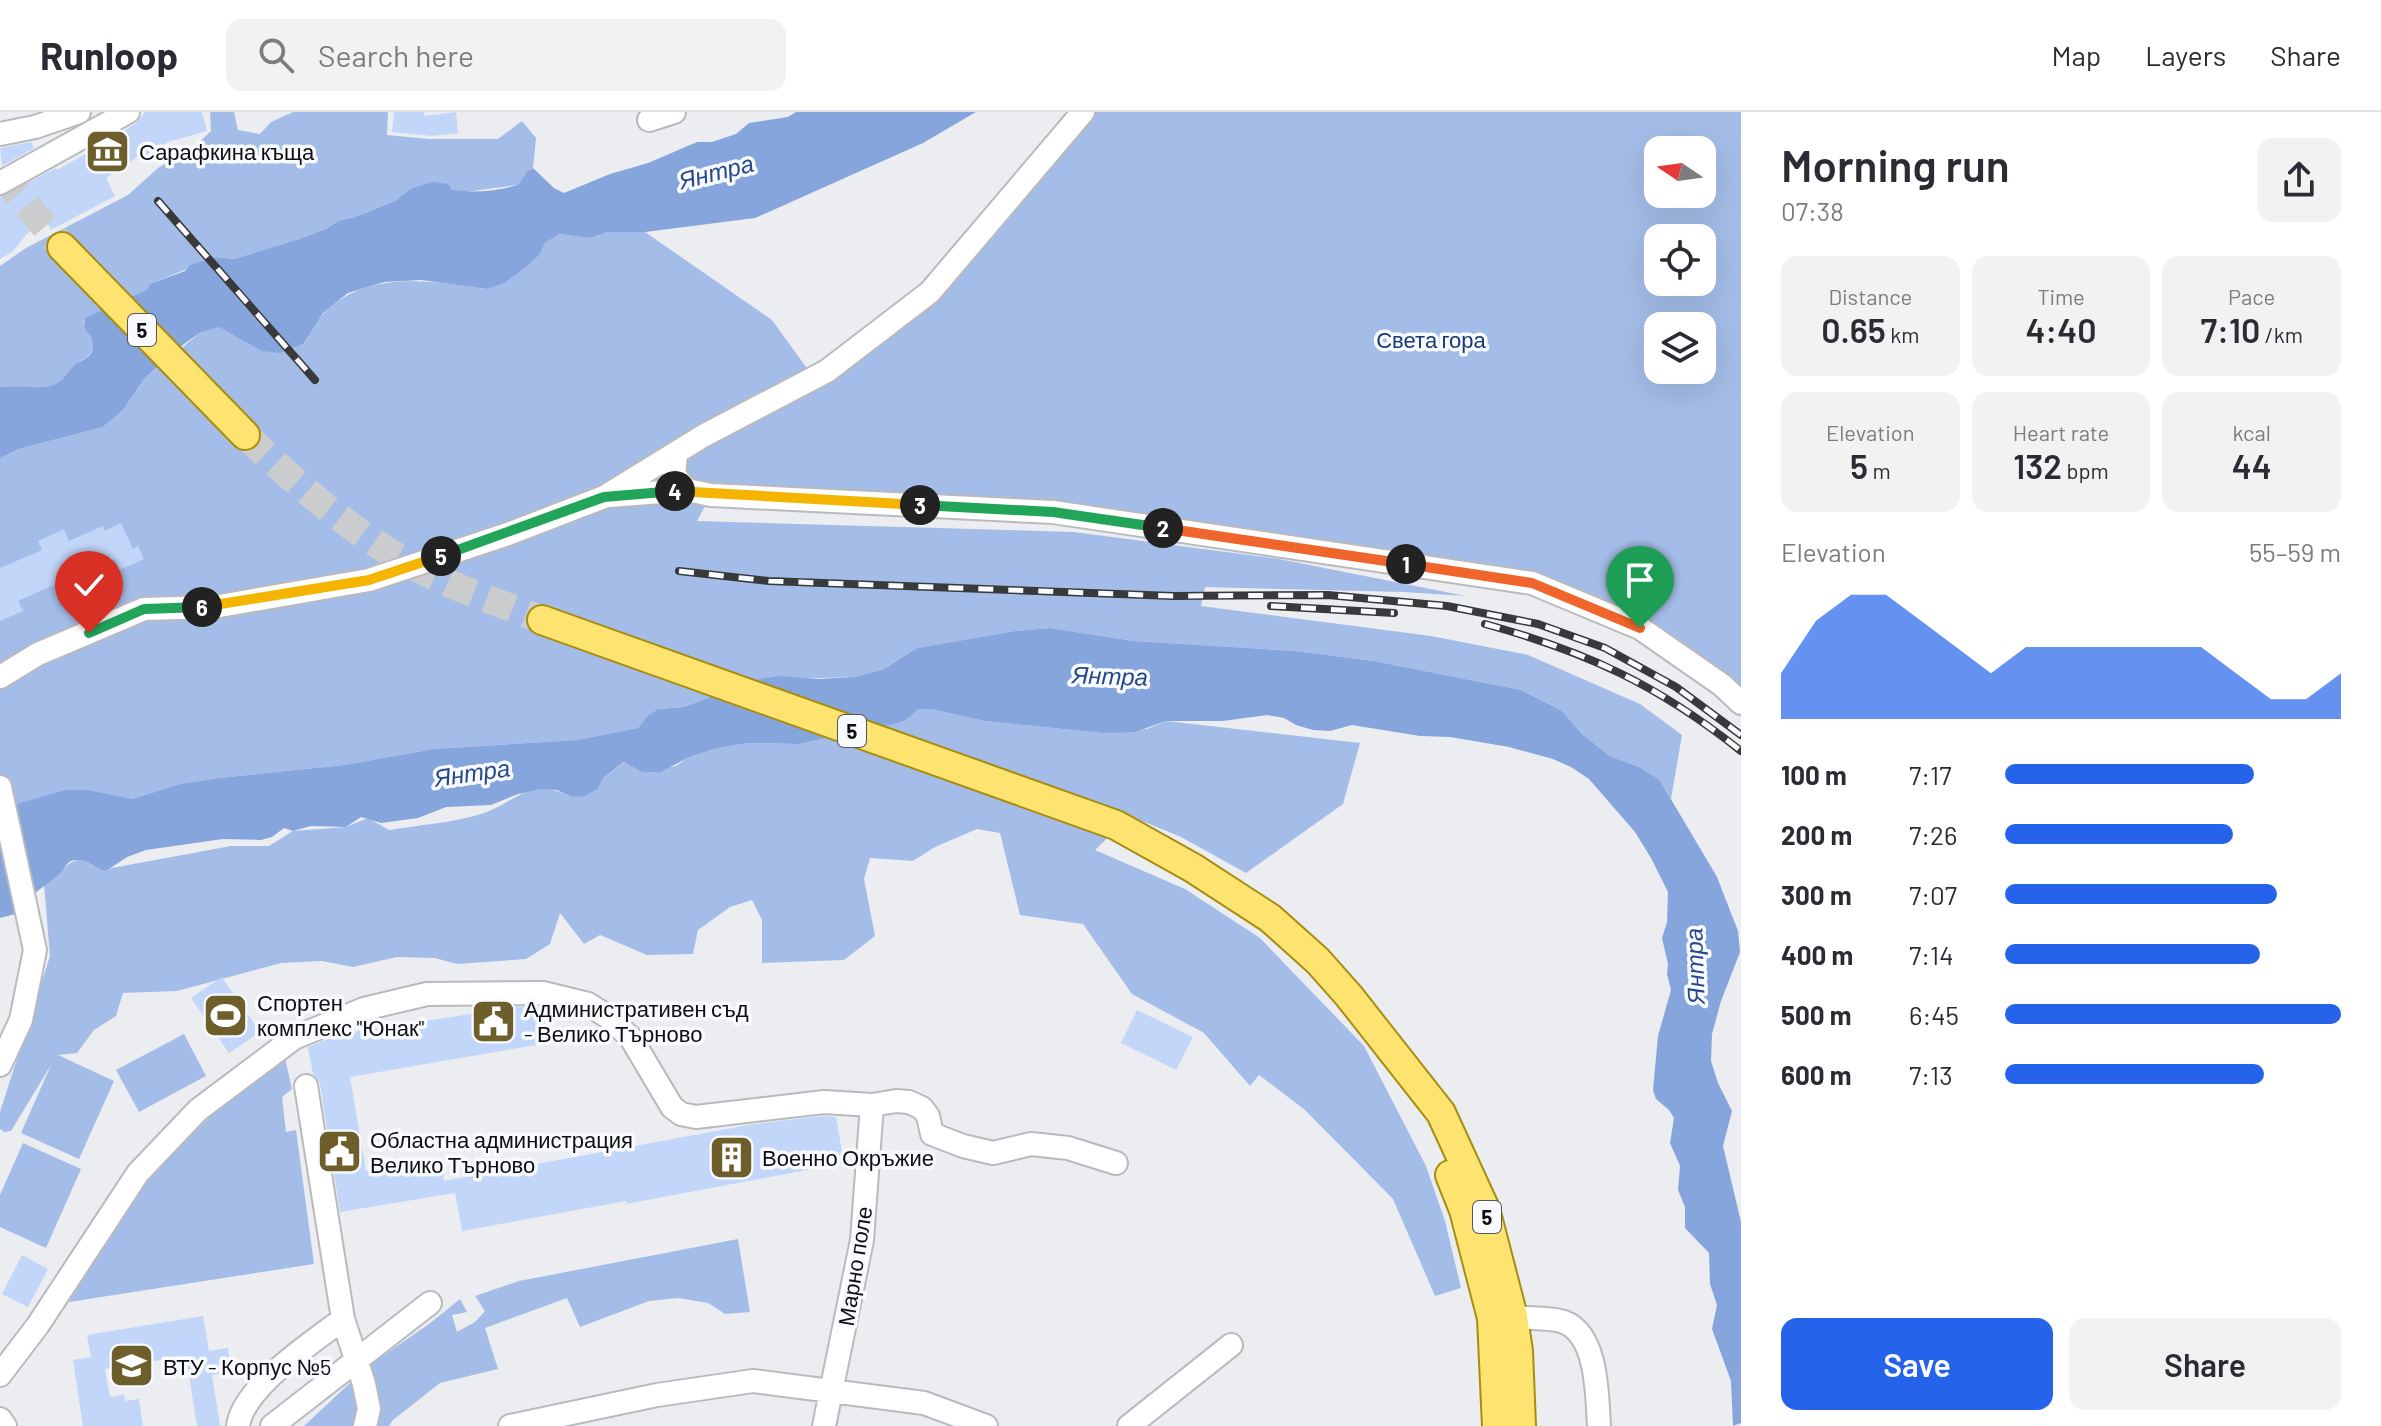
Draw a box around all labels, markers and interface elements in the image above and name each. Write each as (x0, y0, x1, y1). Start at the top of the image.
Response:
search box (226, 19, 786, 91)
text: Runloop (40, 32, 178, 78)
icon: search (254, 33, 298, 77)
text: Search here (318, 37, 474, 73)
text: Map (2051, 38, 2101, 72)
text: Layers (2145, 38, 2226, 72)
text: Share (2270, 38, 2341, 72)
museum icon: Сарафкина къща (84, 127, 132, 175)
north arrow (1644, 136, 1716, 208)
map controls (1644, 136, 1716, 384)
place label: Сарафкина къща (139, 138, 315, 165)
text: Morning run (1781, 138, 2010, 191)
button: share (2257, 138, 2341, 222)
water label: Янтра (674, 148, 756, 195)
text: 07:38 (1781, 195, 1844, 226)
button: locate (1644, 224, 1716, 296)
text: Distance (1828, 283, 1912, 309)
text: Time (2037, 283, 2085, 309)
text: Pace (2228, 283, 2275, 309)
text: 0.65 (1821, 309, 1886, 350)
text: 4:40 (2025, 309, 2097, 350)
text: 7:10 (2200, 309, 2260, 350)
button: layers (1644, 312, 1716, 384)
road number: 5 (128, 314, 156, 346)
text: km (1886, 321, 1919, 347)
text: /km (2260, 321, 2303, 347)
park label: Света гора (1376, 326, 1487, 353)
text: Elevation (1826, 419, 1915, 445)
text: Heart rate (2013, 419, 2109, 445)
text: kcal (2232, 419, 2271, 445)
text: 5 (1850, 445, 1868, 486)
text: 132 (2013, 445, 2062, 486)
text: 44 (2232, 445, 2272, 486)
text: m (1868, 457, 1891, 483)
text: bpm (2062, 457, 2109, 483)
pin: 4 (655, 471, 695, 511)
text: 4 (668, 478, 682, 504)
pin: 3 (900, 485, 940, 525)
text: 3 (914, 492, 926, 518)
pin: 2 (1143, 508, 1183, 548)
text: 2 (1157, 515, 1169, 541)
pin: 5 (421, 536, 461, 576)
text: Elevation (1781, 536, 1886, 567)
text: 55–59 m (2249, 536, 2341, 567)
text: 5 (435, 543, 447, 569)
pin: 1 (1386, 544, 1426, 584)
pin (1606, 546, 1674, 628)
pin (55, 551, 123, 633)
text: 1 (1402, 551, 1410, 577)
icon: arrive (1618, 558, 1662, 602)
icon: check (67, 563, 111, 607)
pin: 6 (182, 587, 222, 627)
text: 6 (196, 594, 208, 620)
water label: Янтра (1070, 659, 1148, 691)
road number: 5 (838, 715, 866, 747)
water label: Янтра (430, 752, 512, 792)
text: 100 m (1781, 759, 1847, 790)
text: 7:17 (1909, 759, 1952, 790)
text: 200 m (1781, 819, 1852, 850)
text: 7:26 (1909, 819, 1957, 850)
text: 300 m (1781, 879, 1852, 910)
text: 7:07 (1909, 879, 1957, 910)
water label: Янтра (1678, 928, 1710, 1006)
text: 400 m (1781, 939, 1853, 970)
text: 7:14 (1909, 939, 1954, 970)
place label: Спортен комплекс "Юнак" (257, 989, 425, 1040)
sports icon: Спортен комплекс "Юнак" (202, 991, 250, 1039)
place label: Административен съд - Велико Търново (524, 995, 749, 1047)
public building icon: Административен съд - Велико Търново (469, 997, 517, 1045)
text: 500 m (1781, 999, 1852, 1030)
text: 6:45 (1909, 999, 1959, 1030)
text: 600 m (1781, 1059, 1852, 1090)
text: 7:13 (1909, 1059, 1953, 1090)
place label: Областна администрация Велико Търново (370, 1126, 633, 1178)
public building icon: Областна администрация Велико Търново (315, 1128, 363, 1176)
building icon: Военно Окръжие (707, 1133, 755, 1181)
place label: Военно Окръжие (762, 1144, 934, 1171)
road number: 5 (1473, 1201, 1501, 1233)
street label: Марно поле (832, 1204, 877, 1328)
button: Save (1781, 1318, 2053, 1410)
button: Share (2069, 1318, 2341, 1410)
school or university icon: ВТУ - Корпус №5 (108, 1342, 156, 1390)
place label: ВТУ - Корпус №5 (163, 1353, 331, 1380)

